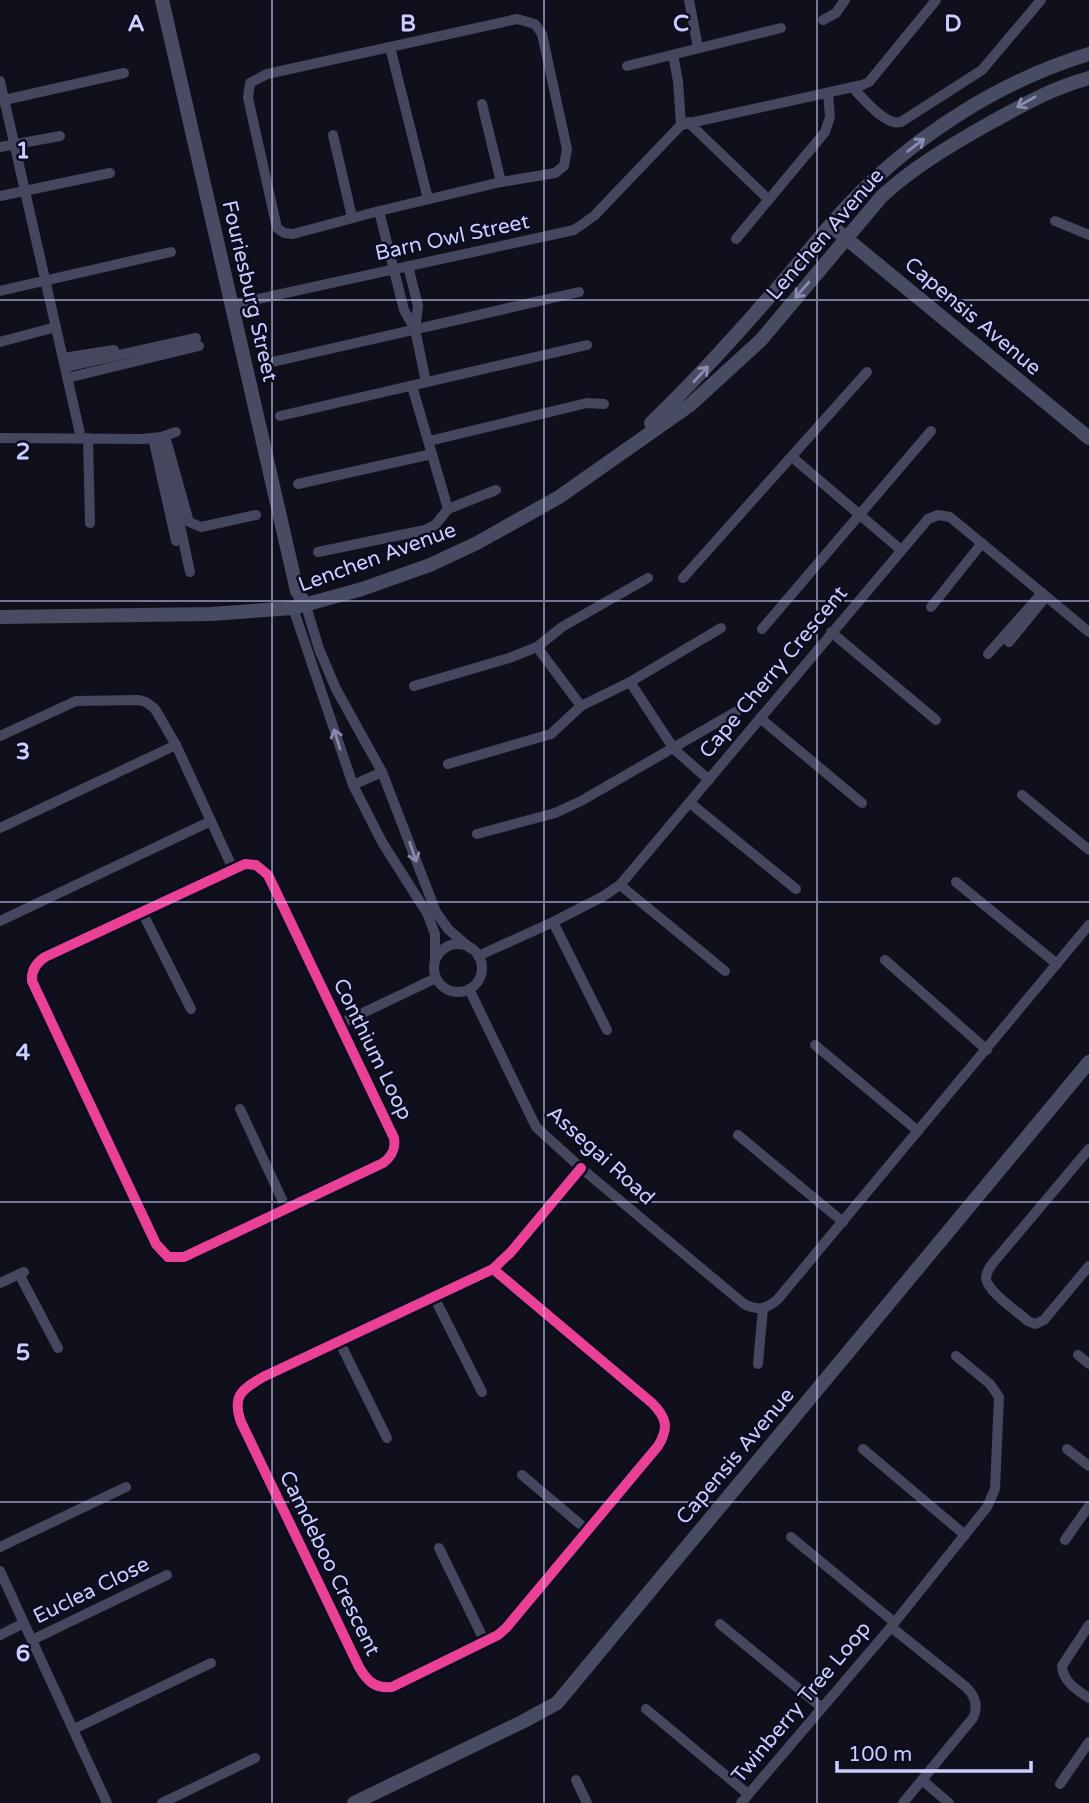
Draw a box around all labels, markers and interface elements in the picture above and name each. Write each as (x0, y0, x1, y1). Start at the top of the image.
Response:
text: A (127, 10, 145, 38)
text: B (400, 10, 416, 38)
text: C (673, 10, 689, 38)
text: D (944, 10, 962, 38)
one-way arrow (1016, 96, 1036, 110)
text: 1 (16, 137, 30, 165)
one-way arrow (906, 138, 925, 153)
street label: Lenchen Avenue (761, 163, 889, 305)
street label: Fouriesburg Street (216, 198, 283, 384)
street label: Barn Owl Street (373, 209, 532, 266)
street label: Capensis Avenue (899, 252, 1046, 381)
one-way arrow (794, 281, 810, 299)
one-way arrow (693, 366, 710, 383)
text: 2 (16, 438, 30, 466)
street label: Lenchen Avenue (295, 517, 460, 598)
street label: Cape Cherry Crescent (694, 581, 853, 763)
one-way arrow (330, 728, 343, 750)
text: 3 (16, 738, 30, 766)
one-way arrow (408, 841, 420, 863)
street label: Conthium Loop (328, 975, 418, 1124)
text: 4 (16, 1039, 31, 1067)
street label: Assegai Road (542, 1101, 660, 1210)
text: 5 (16, 1339, 30, 1367)
street label: Capensis Avenue (671, 1383, 800, 1530)
street label: Camdeboo Crescent (274, 1467, 385, 1660)
street label: Euclea Close (29, 1552, 153, 1629)
street label: Twinberry Tree Loop (726, 1616, 876, 1788)
text: 6 (16, 1640, 30, 1668)
scale bar (837, 1730, 1031, 1774)
text: 100 m (848, 1742, 912, 1767)

